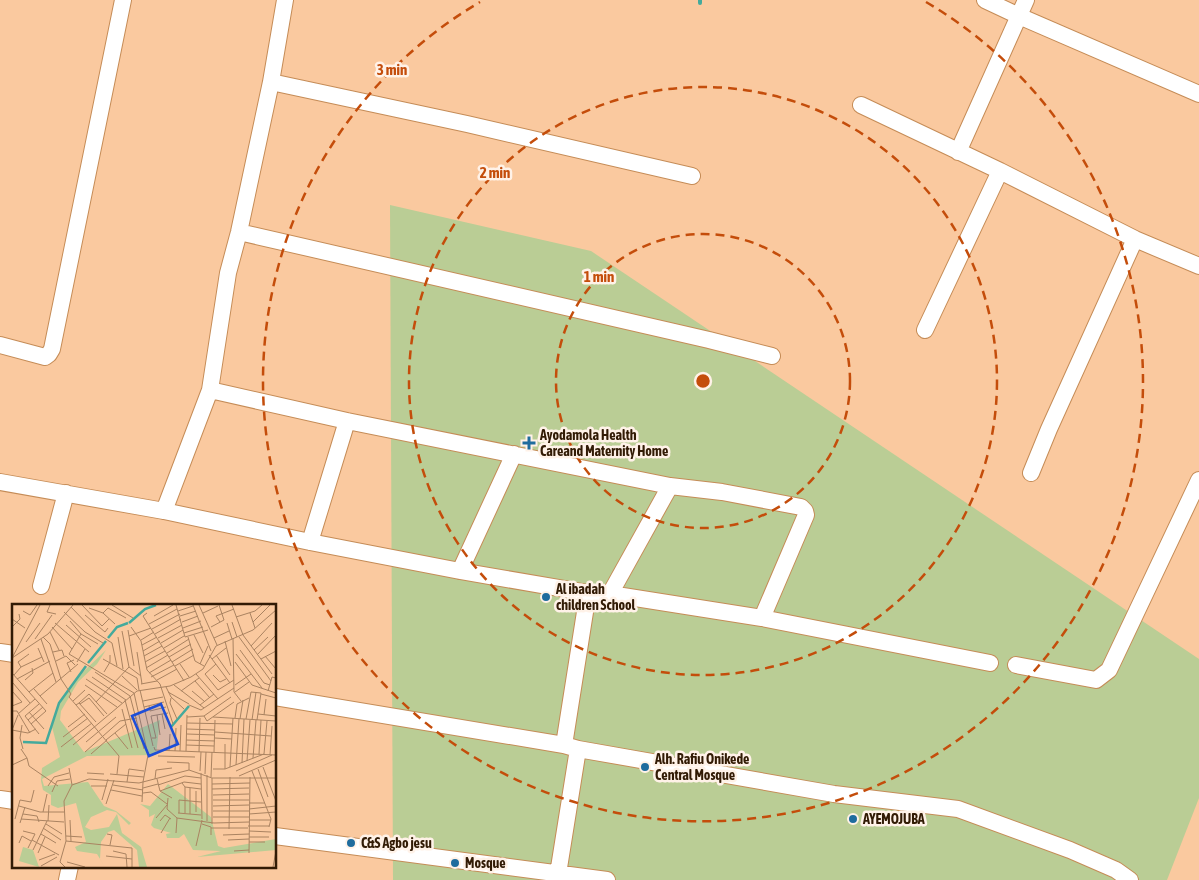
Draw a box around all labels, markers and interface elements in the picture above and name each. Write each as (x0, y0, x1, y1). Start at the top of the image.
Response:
text: 3 min (377, 61, 407, 78)
text: 2 min (480, 164, 510, 181)
text: 1 min (584, 268, 614, 285)
centre of rings (694, 372, 712, 390)
place label: Ayodamola Health Careand Maternity Home (539, 427, 668, 459)
marker: Ayodamola Health Careand Maternity Home (522, 436, 536, 450)
place label: Al ibadah children School (555, 581, 636, 613)
marker: Al ibadah children School (540, 591, 552, 603)
inset map (12, 604, 276, 868)
place label: Alh. Rafiu Onikede Central Mosque (654, 751, 749, 783)
marker: Alh. Rafiu Onikede Central Mosque (639, 761, 651, 773)
place label: AYEMOJUBA (862, 811, 925, 827)
marker: AYEMOJUBA (847, 813, 859, 825)
place label: C&S Agbo jesu (361, 835, 432, 851)
marker: C&S Agbo jesu (345, 837, 357, 849)
place label: Mosque (465, 855, 506, 871)
marker: Mosque (449, 857, 461, 869)

